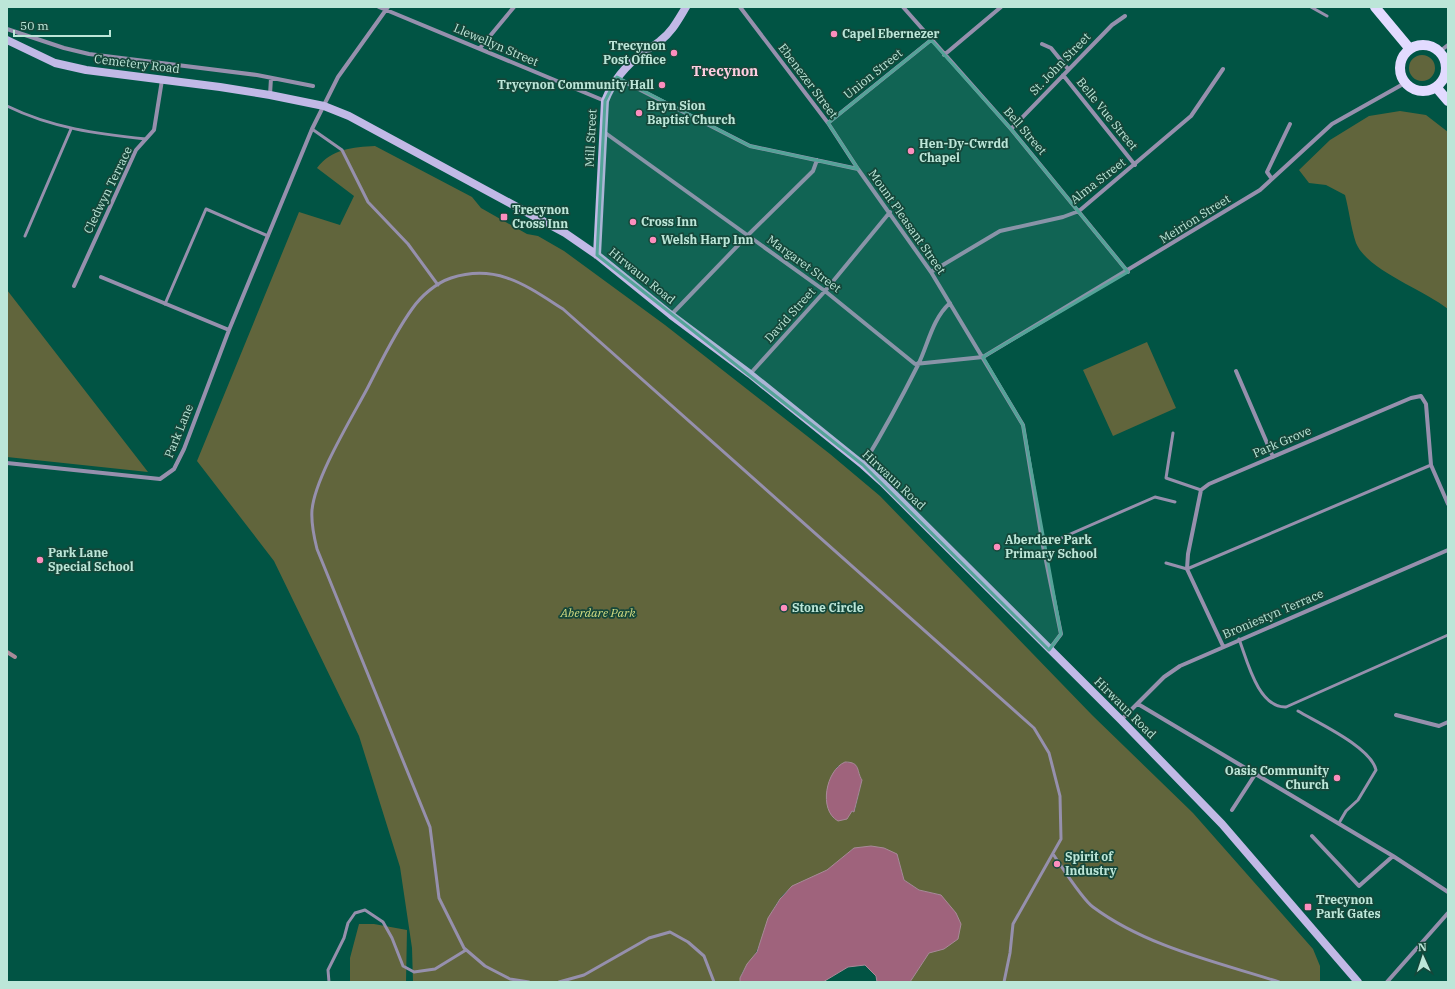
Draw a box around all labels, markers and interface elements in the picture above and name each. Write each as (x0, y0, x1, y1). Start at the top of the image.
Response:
scale bar (14, 12, 110, 38)
text: 50 m (20, 18, 49, 33)
street label: Llewellyn Street (452, 20, 541, 69)
place label: Capel Ebernezer (842, 26, 940, 41)
marker: Capel Ebernezer (829, 29, 839, 39)
street label: St. John Street (1026, 29, 1093, 98)
place label: Trecynon Post Office (603, 38, 666, 67)
street label: Ebenezer Street (775, 40, 841, 121)
street label: Union Street (840, 45, 905, 102)
marker: Trecynon Post Office (669, 48, 679, 58)
street label: Cemetery Road (93, 51, 181, 76)
district label: Trecynon (692, 62, 758, 80)
street label: Belle Vue Street (1074, 74, 1141, 153)
place label: Trycynon Community Hall (497, 77, 654, 92)
marker: Trycynon Community Hall (657, 80, 667, 90)
place label: Bryn Sion Baptist Church (647, 98, 736, 127)
street label: Bell Street (1001, 104, 1050, 158)
marker: Bryn Sion Baptist Church (634, 108, 644, 118)
street label: Mill Street (581, 109, 600, 167)
place label: Hen-Dy-Cwrdd Chapel (919, 136, 1009, 165)
street label: Cledwyn Terrace (80, 144, 135, 236)
marker: Hen-Dy-Cwrdd Chapel (906, 146, 916, 156)
street label: Alma Street (1067, 154, 1128, 207)
street label: Mount Pleasant Street (866, 166, 949, 277)
street label: Meirion Street (1157, 191, 1233, 246)
place label: Trecynon Cross Inn (512, 202, 569, 231)
marker: Trecynon Cross Inn (499, 212, 509, 222)
place label: Cross Inn (641, 214, 697, 229)
marker: Cross Inn (628, 217, 638, 227)
place label: Welsh Harp Inn (661, 232, 754, 247)
street label: Margaret Street (764, 232, 844, 295)
marker: Welsh Harp Inn (648, 235, 658, 245)
street label: Hirwaun Road (606, 244, 679, 307)
street label: David Street (761, 284, 818, 345)
street label: Park Lane (161, 402, 196, 460)
street label: Park Grove (1250, 422, 1313, 461)
street label: Hirwaun Road (860, 446, 929, 513)
place label: Aberdare Park Primary School (1005, 532, 1097, 561)
marker: Aberdare Park Primary School (992, 542, 1002, 552)
place label: Park Lane Special School (48, 545, 134, 574)
marker: Park Lane Special School (35, 555, 45, 565)
street label: Broniestyn Terrace (1220, 585, 1326, 642)
place label: Stone Circle (792, 600, 864, 615)
marker: Stone Circle (779, 603, 789, 613)
park label: Aberdare Park (559, 605, 636, 620)
street label: Hirwaun Road (1091, 674, 1159, 742)
place label: Oasis Community Church (1225, 763, 1329, 792)
marker: Oasis Community Church (1332, 773, 1342, 783)
place label: Spirit of Industry (1065, 849, 1117, 878)
marker: Spirit of Industry (1052, 859, 1062, 869)
place label: Trecynon Park Gates (1316, 892, 1381, 921)
marker: Trecynon Park Gates (1303, 902, 1313, 912)
north arrow (1403, 937, 1443, 977)
text: N (1418, 940, 1427, 954)

